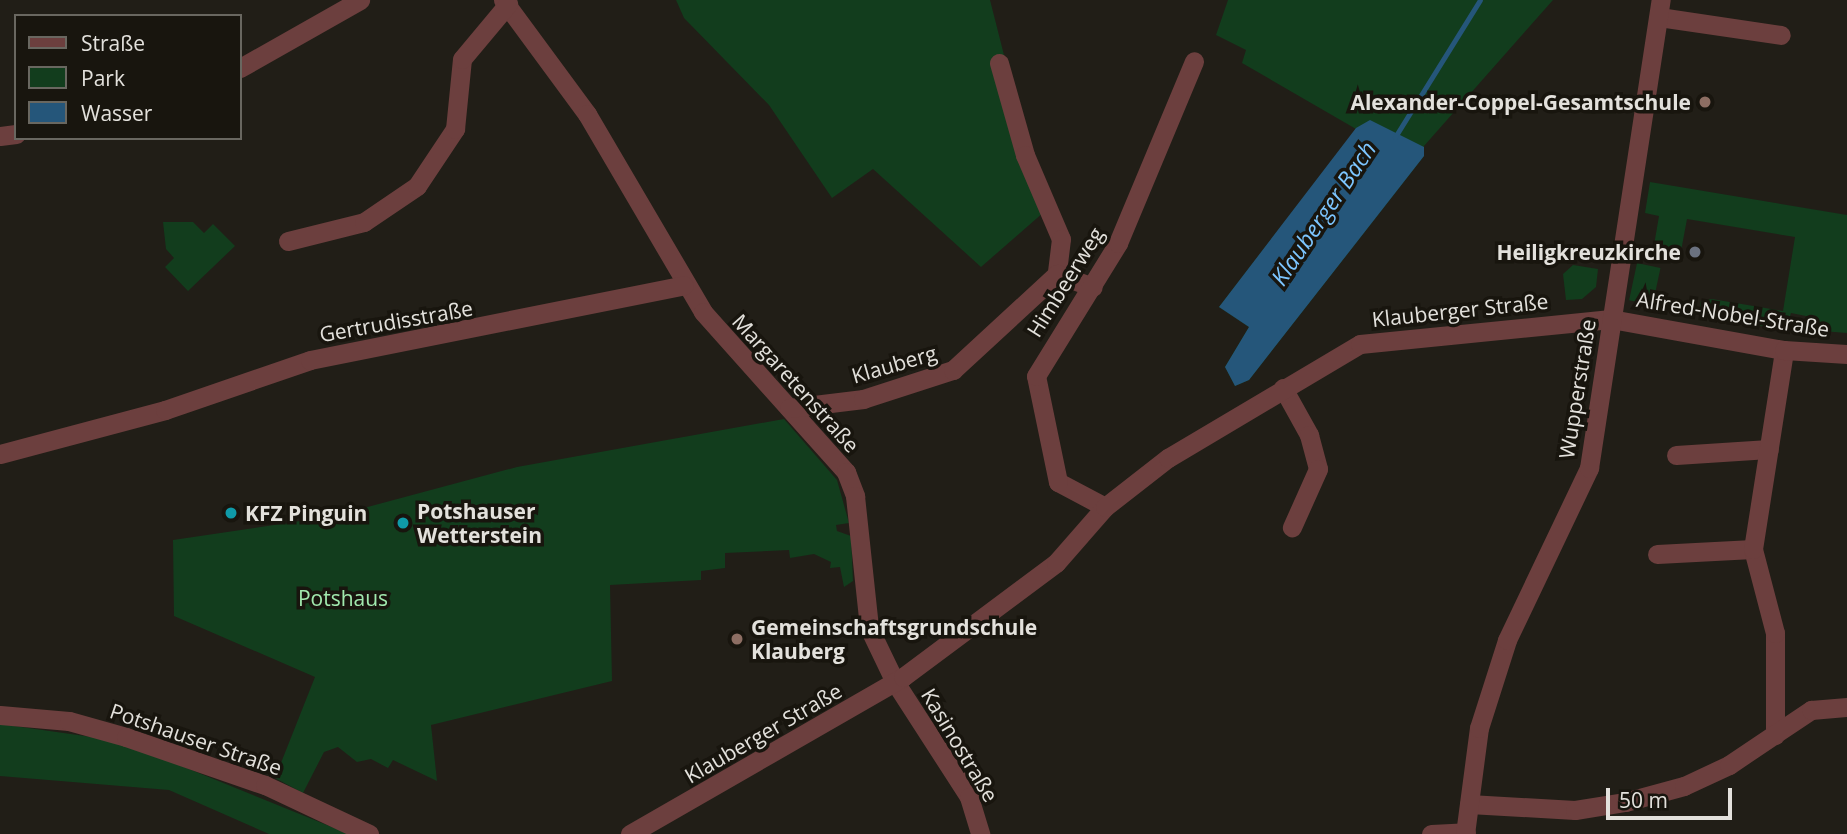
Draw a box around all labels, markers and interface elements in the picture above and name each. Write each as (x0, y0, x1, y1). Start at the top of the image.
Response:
legend (14, 14, 242, 140)
text: Straße (81, 29, 145, 57)
text: Park (81, 64, 125, 92)
place label: Alexander-Coppel-Gesamtschule (1350, 89, 1691, 115)
marker: Alexander-Coppel-Gesamtschule (1697, 94, 1713, 110)
text: Wasser (81, 99, 152, 127)
water label: Klauberger Bach (1265, 136, 1381, 290)
street label: Himbeerweg (1021, 222, 1109, 342)
place label: Heiligkreuzkirche (1496, 239, 1681, 265)
marker: Heiligkreuzkirche (1687, 244, 1703, 260)
street label: Alfred-Nobel-Straße (1635, 286, 1831, 342)
street label: Klauberger Straße (1371, 288, 1549, 332)
street label: Gertrudisstraße (317, 295, 475, 347)
street label: Margaretenstraße (727, 309, 865, 457)
street label: Wupperstraße (1554, 317, 1600, 461)
street label: Klauberg (849, 340, 939, 388)
place label: Potshauser Wetterstein (417, 498, 542, 548)
place label: KFZ Pinguin (245, 500, 367, 526)
marker: KFZ Pinguin (223, 505, 239, 521)
marker: Potshauser Wetterstein (395, 515, 411, 531)
park label: Potshaus (298, 585, 388, 611)
place label: Gemeinschaftsgrundschule Klauberg (751, 614, 1037, 664)
marker: Gemeinschaftsgrundschule Klauberg (729, 631, 745, 647)
street label: Klauberger Straße (680, 678, 846, 788)
street label: Kasinostraße (916, 684, 1004, 806)
street label: Potshauser Straße (107, 698, 285, 780)
scale bar (1609, 774, 1735, 818)
text: 50 m (1619, 786, 1668, 814)

